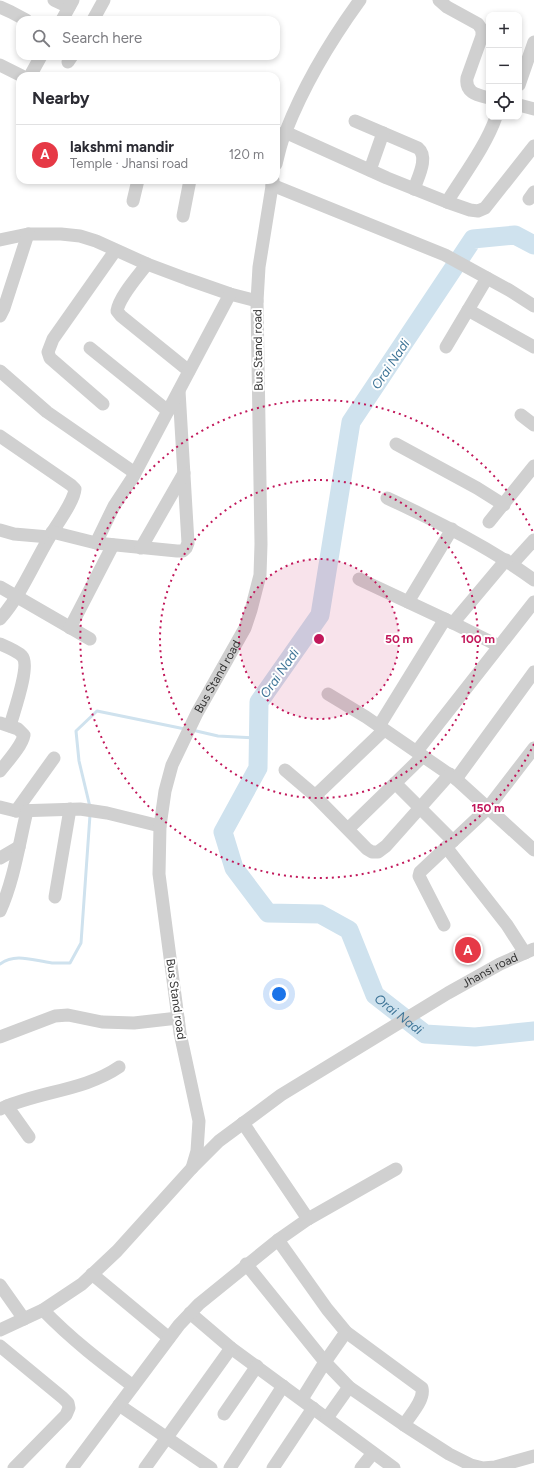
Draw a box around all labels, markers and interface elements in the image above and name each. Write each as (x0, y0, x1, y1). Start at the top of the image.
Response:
map controls (486, 12, 522, 120)
button: + (486, 12, 522, 48)
search box (16, 16, 280, 60)
icon: search (30, 27, 52, 49)
text: Search here (62, 29, 142, 47)
button: − (486, 48, 522, 84)
button: locate (486, 84, 522, 120)
text: Nearby (32, 88, 90, 108)
text: lakshmi mandir (70, 138, 174, 156)
text: A (40, 147, 50, 162)
text: 120 m (229, 147, 264, 162)
text: Temple · Jhansi road (70, 156, 188, 171)
street label: Bus Stand road (250, 309, 266, 391)
water label: Orai Nadi (368, 336, 413, 392)
centre of rings (312, 632, 326, 646)
text: 50 m (385, 632, 413, 646)
text: 100 m (461, 632, 495, 646)
street label: Bus Stand road (191, 638, 244, 716)
water label: Orai Nadi (257, 645, 302, 701)
text: 150 m (471, 801, 505, 815)
pin: A (455, 935, 481, 965)
street label: Jhansi road (459, 950, 520, 991)
street label: Bus Stand road (163, 958, 189, 1040)
your location (269, 984, 289, 1004)
water label: Orai Nadi (372, 991, 427, 1038)

